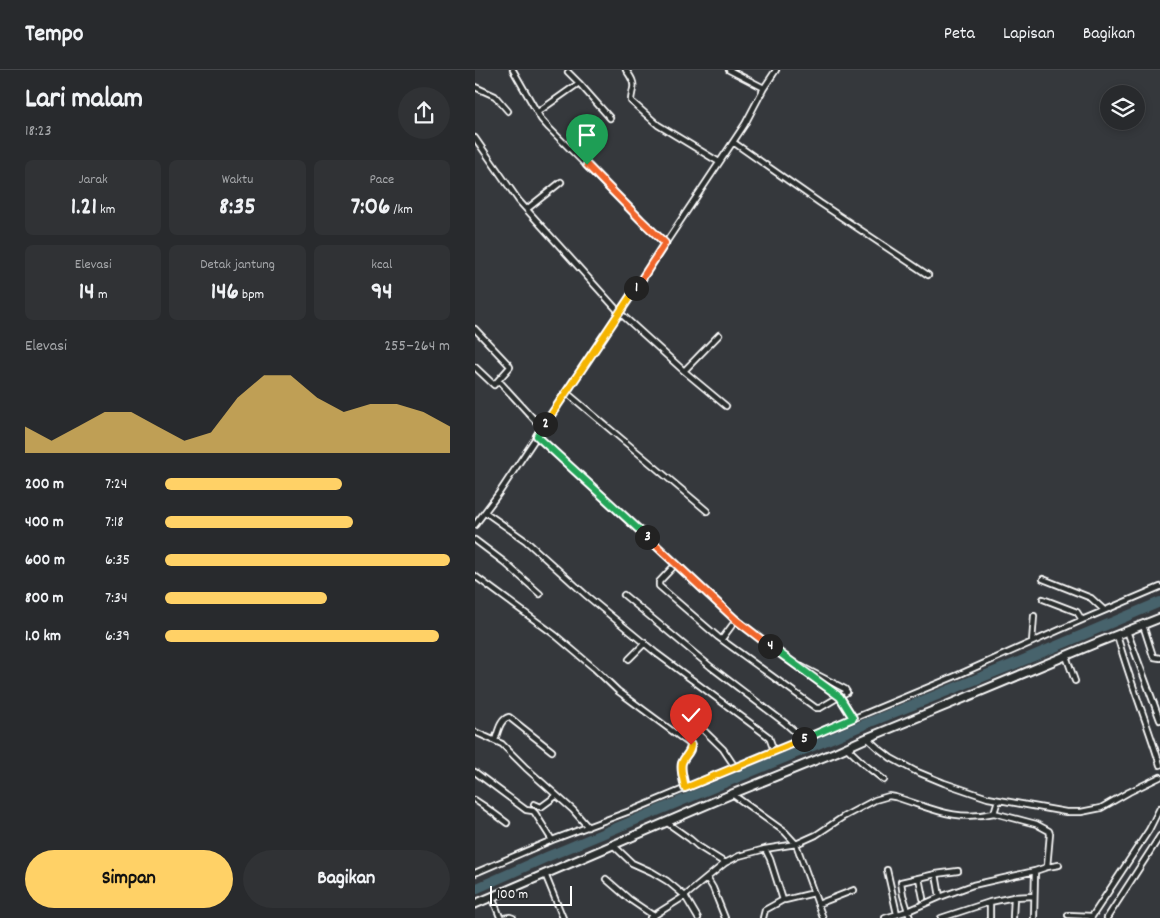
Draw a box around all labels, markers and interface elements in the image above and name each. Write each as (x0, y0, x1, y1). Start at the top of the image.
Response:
text: Tempo (25, 18, 83, 52)
text: Peta (944, 22, 975, 47)
text: Lapisan (1003, 22, 1055, 47)
text: Bagikan (1083, 22, 1135, 47)
text: Lari malam (25, 81, 143, 121)
map controls (1100, 85, 1145, 130)
button: layers (1100, 85, 1145, 130)
button: share (398, 87, 450, 139)
pin (566, 114, 608, 165)
text: 18:23 (25, 120, 52, 143)
icon: arrive (573, 121, 601, 149)
text: Jarak (79, 170, 108, 190)
text: Waktu (222, 170, 253, 190)
text: Pace (369, 170, 394, 190)
text: 1.21 (71, 190, 97, 226)
text: 8:35 (219, 190, 256, 226)
text: 7:06 (351, 190, 390, 226)
text: km (97, 200, 115, 220)
text: /km (390, 200, 413, 220)
text: Elevasi (75, 255, 112, 275)
text: Detak jantung (200, 255, 275, 275)
text: kcal (371, 255, 392, 275)
text: 14 (79, 275, 95, 311)
text: 146 (211, 275, 239, 311)
text: 94 (371, 275, 393, 311)
pin: 1 (623, 276, 649, 300)
text: 1 (635, 278, 638, 298)
text: m (95, 285, 108, 305)
text: bpm (239, 285, 264, 305)
text: Elevasi (25, 335, 67, 358)
text: 255–264 m (384, 335, 450, 358)
pin: 2 (533, 412, 557, 436)
text: 2 (542, 414, 549, 434)
text: 200 m (25, 473, 64, 496)
text: 7:24 (105, 473, 127, 496)
text: 400 m (25, 511, 64, 534)
text: 7:18 (105, 511, 124, 534)
pin: 3 (635, 524, 659, 550)
text: 3 (644, 527, 651, 547)
text: 600 m (25, 549, 65, 572)
text: 6:35 (105, 549, 130, 572)
text: 800 m (25, 587, 64, 610)
text: 7:34 (105, 587, 128, 610)
text: 1.0 km (25, 625, 61, 648)
text: 6:39 (105, 625, 130, 648)
pin: 4 (757, 634, 783, 658)
text: 4 (768, 636, 773, 656)
pin (670, 694, 712, 745)
icon: check (677, 701, 705, 729)
pin: 5 (791, 726, 817, 752)
text: 5 (801, 729, 808, 749)
button: Simpan (25, 850, 233, 908)
button: Bagikan (243, 850, 450, 908)
scale bar (490, 883, 573, 906)
text: 100 m (497, 885, 528, 905)

